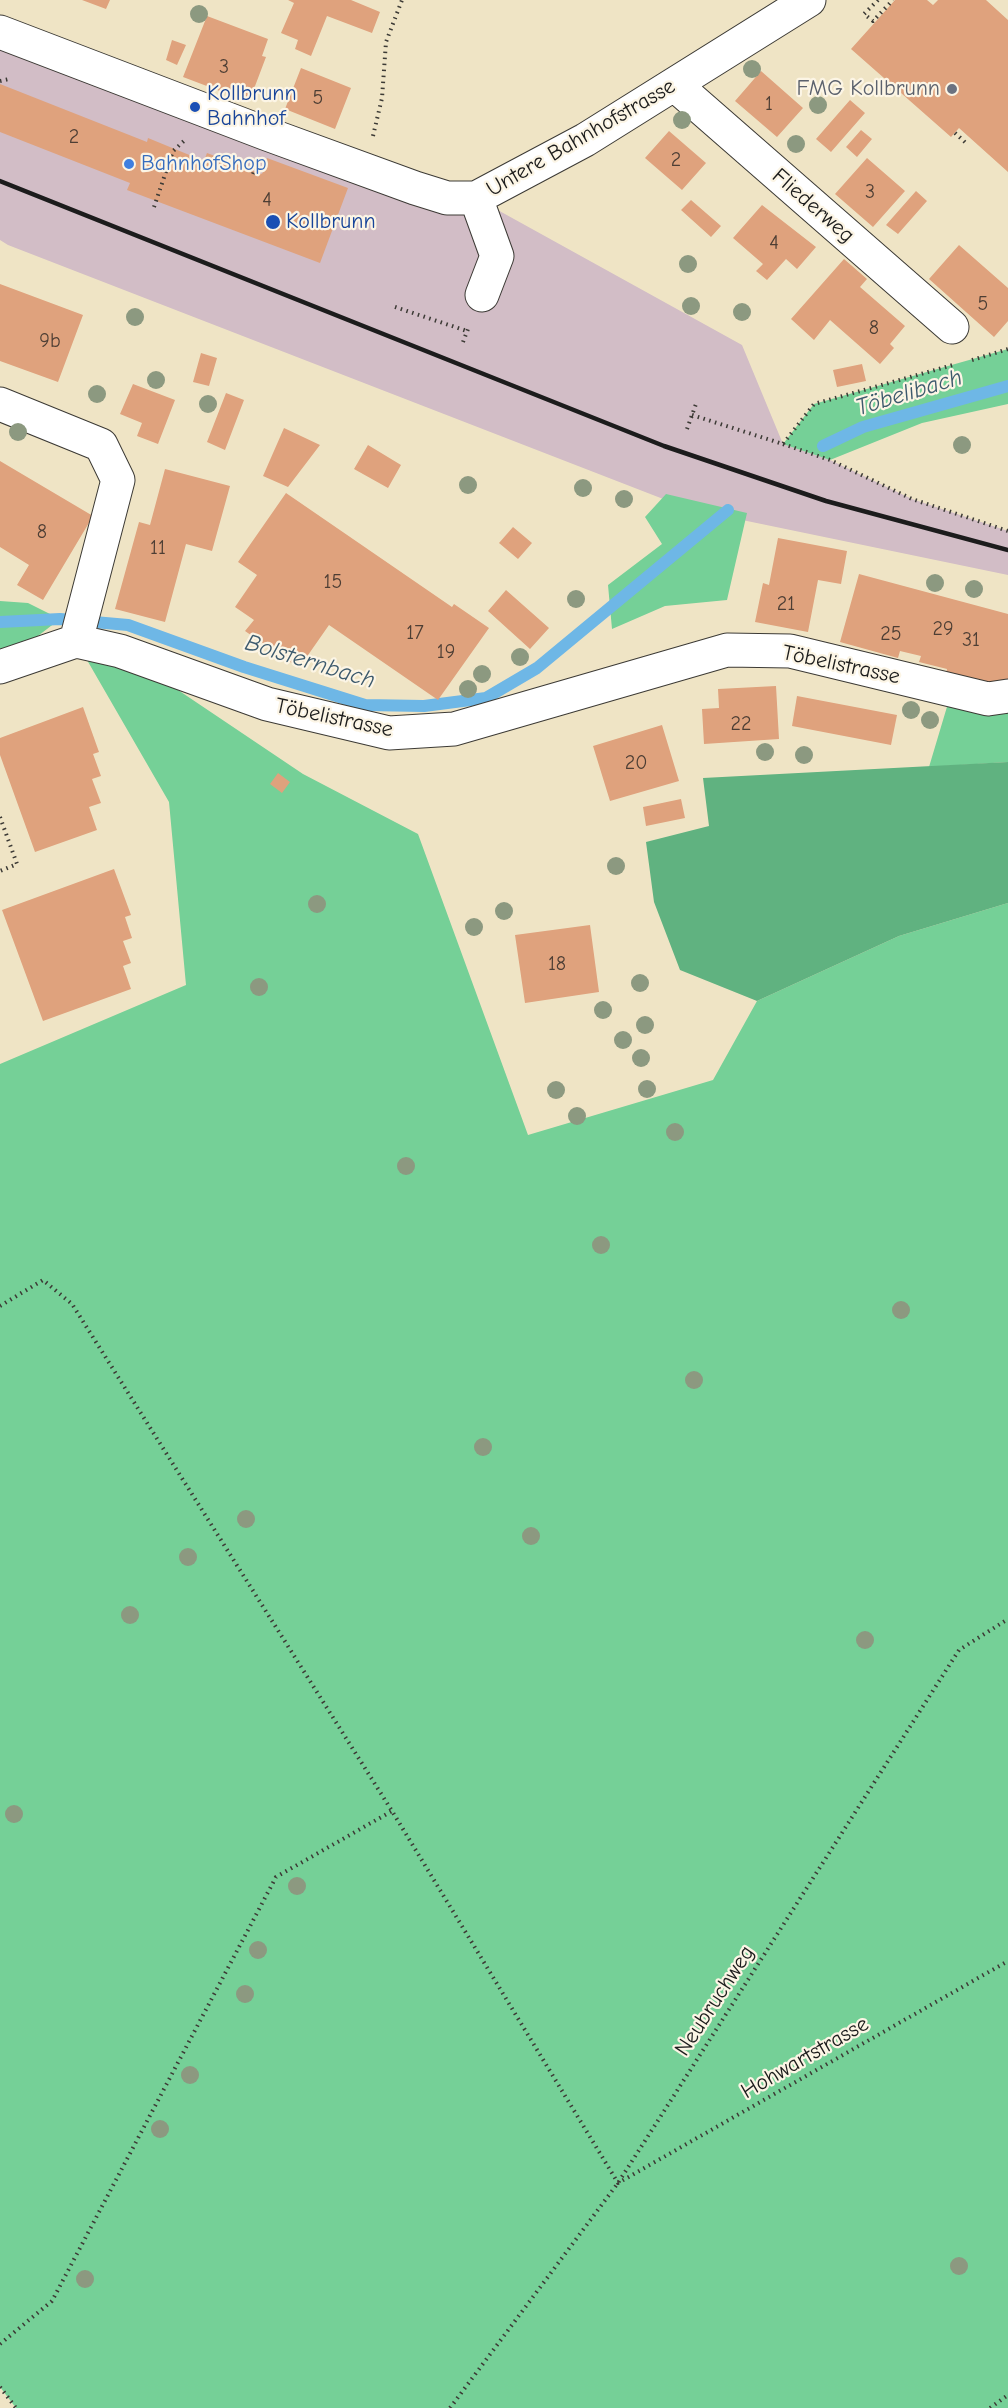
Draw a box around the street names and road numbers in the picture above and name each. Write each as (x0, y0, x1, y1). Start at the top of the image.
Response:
street label: Untere Bahnhofstrasse (482, 73, 680, 203)
street label: Fliederweg (766, 163, 860, 249)
street label: Töbelistrasse (780, 640, 902, 690)
street label: Töbelistrasse (273, 693, 395, 743)
street label: Neubruchweg (670, 1941, 760, 2061)
street label: Hohwartstrasse (737, 2011, 873, 2105)

